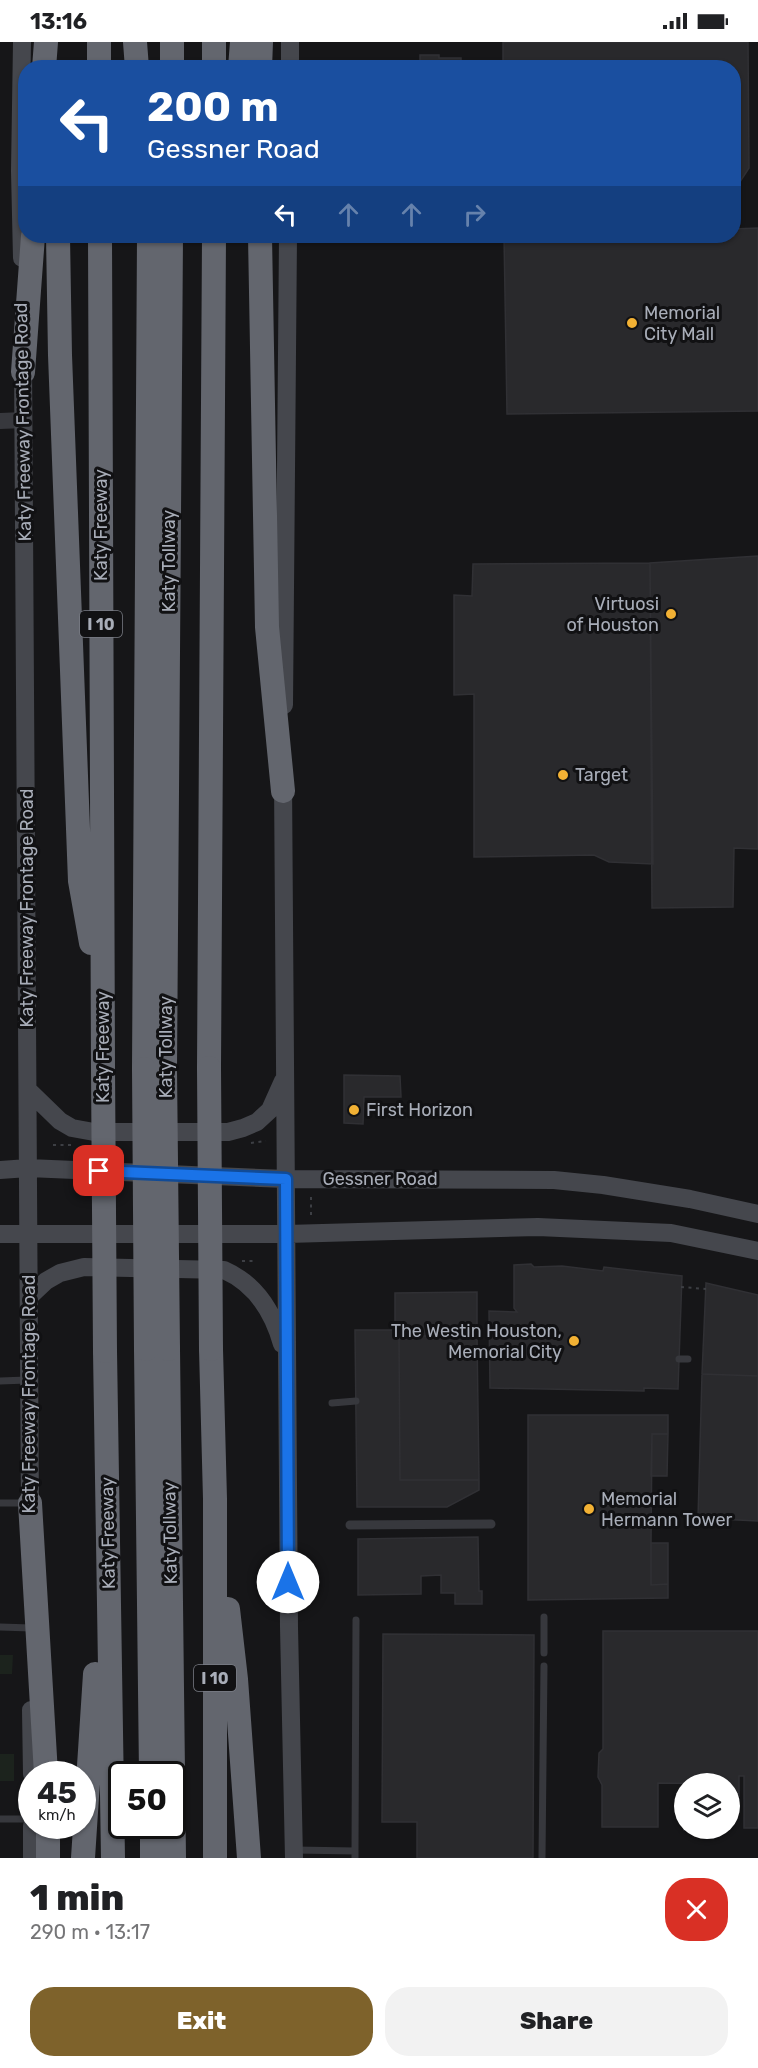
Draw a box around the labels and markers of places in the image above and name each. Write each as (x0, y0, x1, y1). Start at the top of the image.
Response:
place label: Memorial City Mall (644, 302, 720, 345)
marker: Memorial City Mall (625, 316, 639, 330)
place label: Virtuosi of Houston (566, 593, 659, 636)
marker: Virtuosi of Houston (664, 607, 678, 621)
place label: Target (575, 764, 628, 786)
marker: Target (556, 768, 570, 782)
place label: First Horizon (366, 1099, 473, 1121)
marker: First Horizon (347, 1103, 361, 1117)
pin (73, 1145, 124, 1196)
place label: The Westin Houston, Memorial City (391, 1320, 562, 1363)
marker: The Westin Houston, Memorial City (567, 1334, 581, 1348)
place label: Memorial Hermann Tower (601, 1488, 733, 1531)
marker: Memorial Hermann Tower (582, 1502, 596, 1516)

